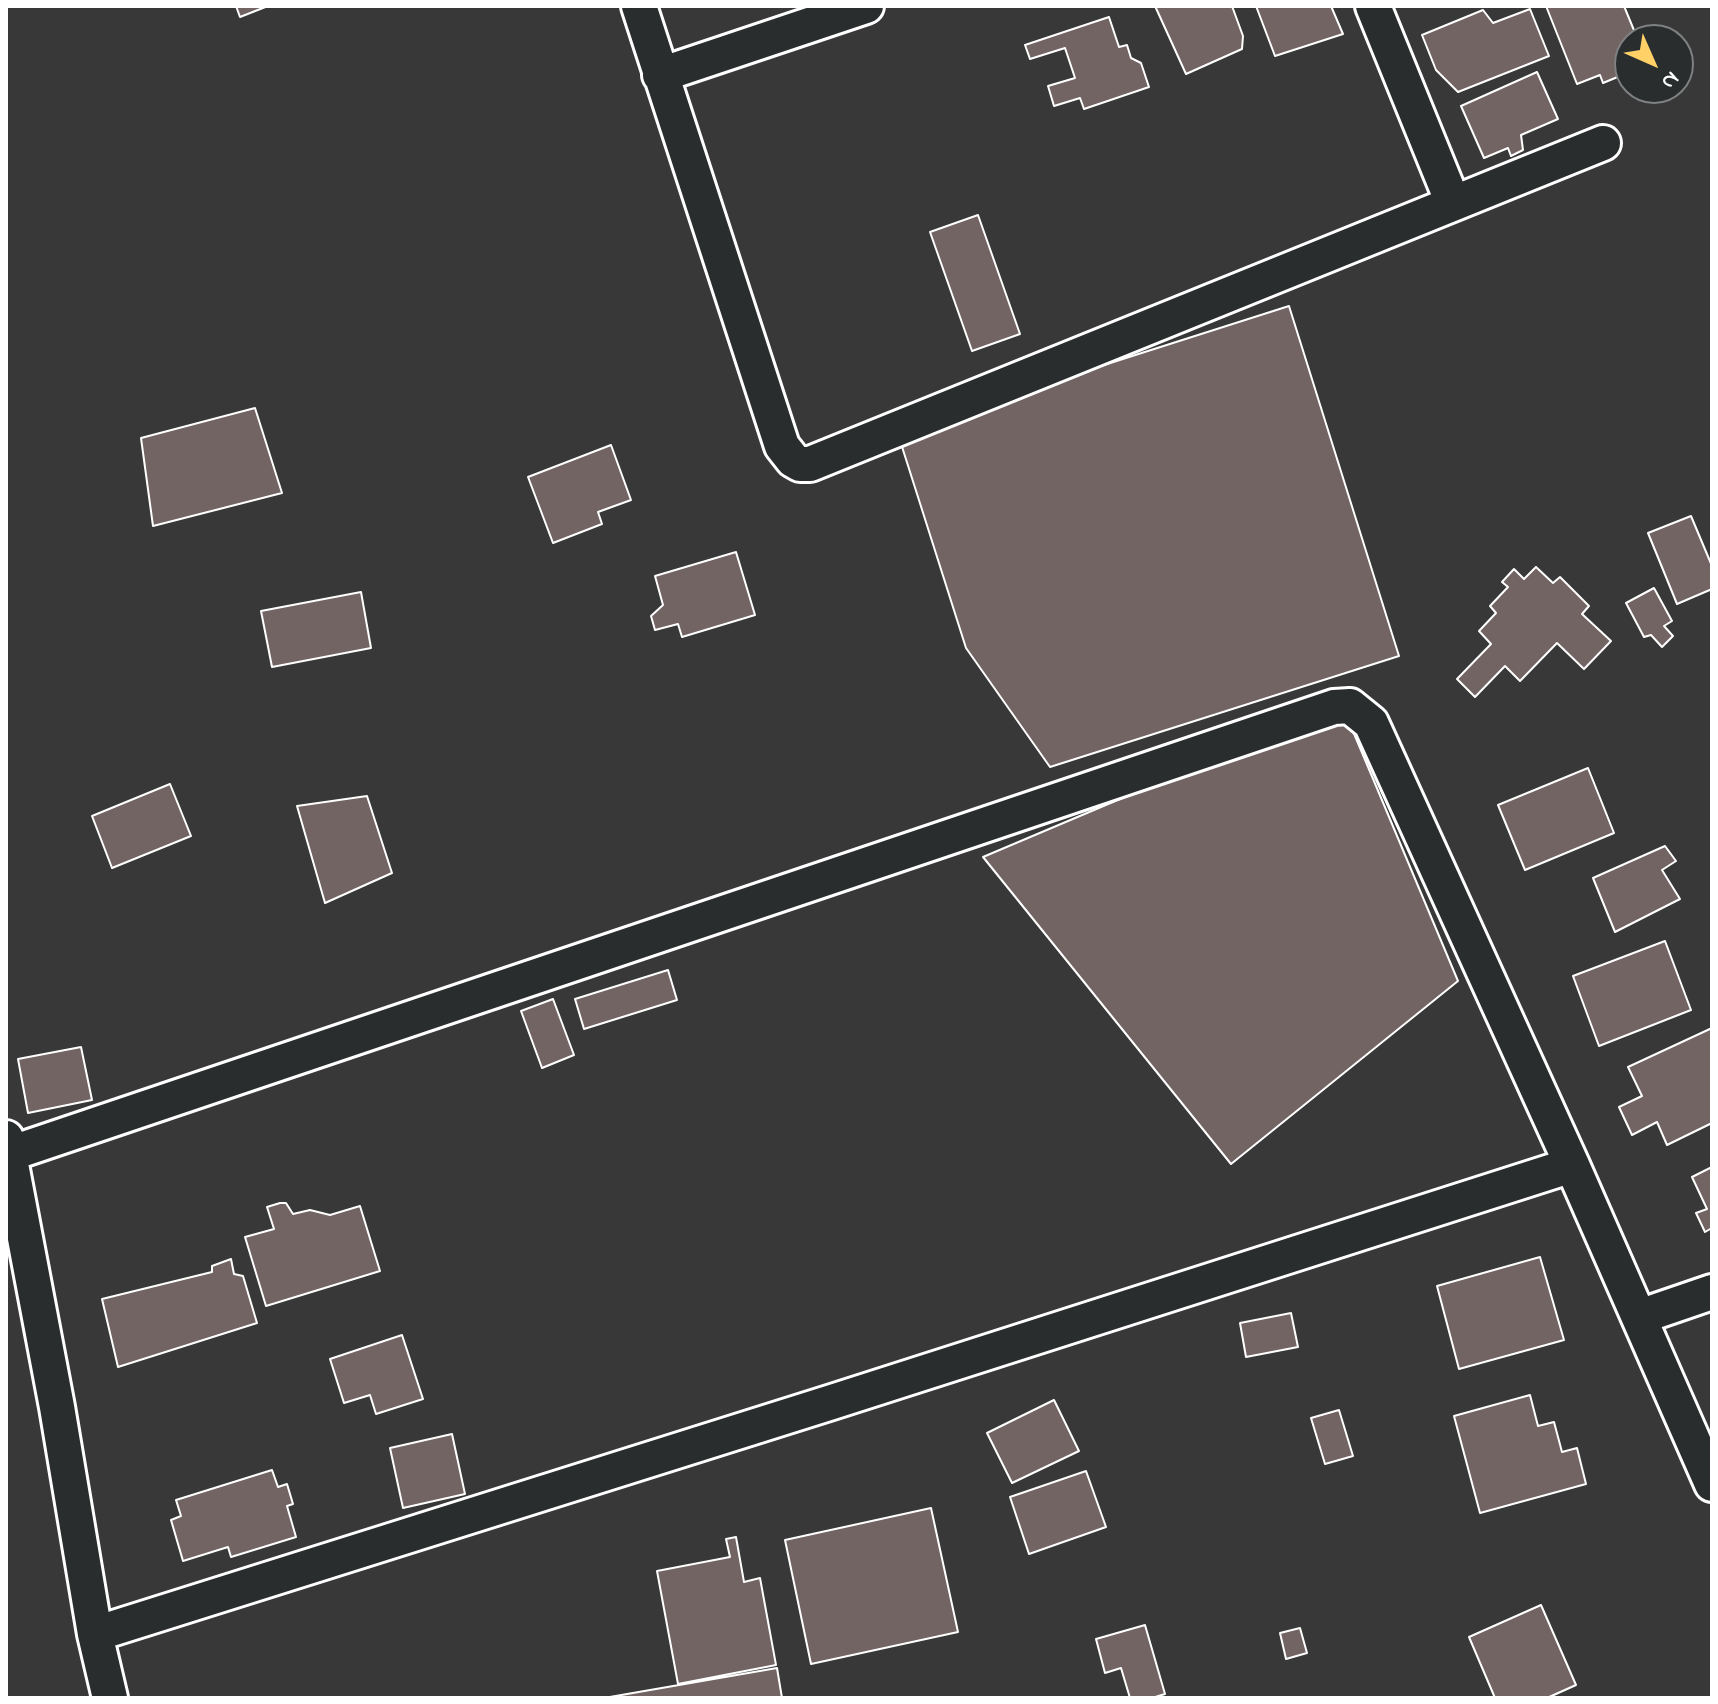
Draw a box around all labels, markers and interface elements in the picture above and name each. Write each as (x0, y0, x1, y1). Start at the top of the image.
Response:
north arrow (1614, 24, 1694, 104)
text: N (1653, 63, 1686, 96)

